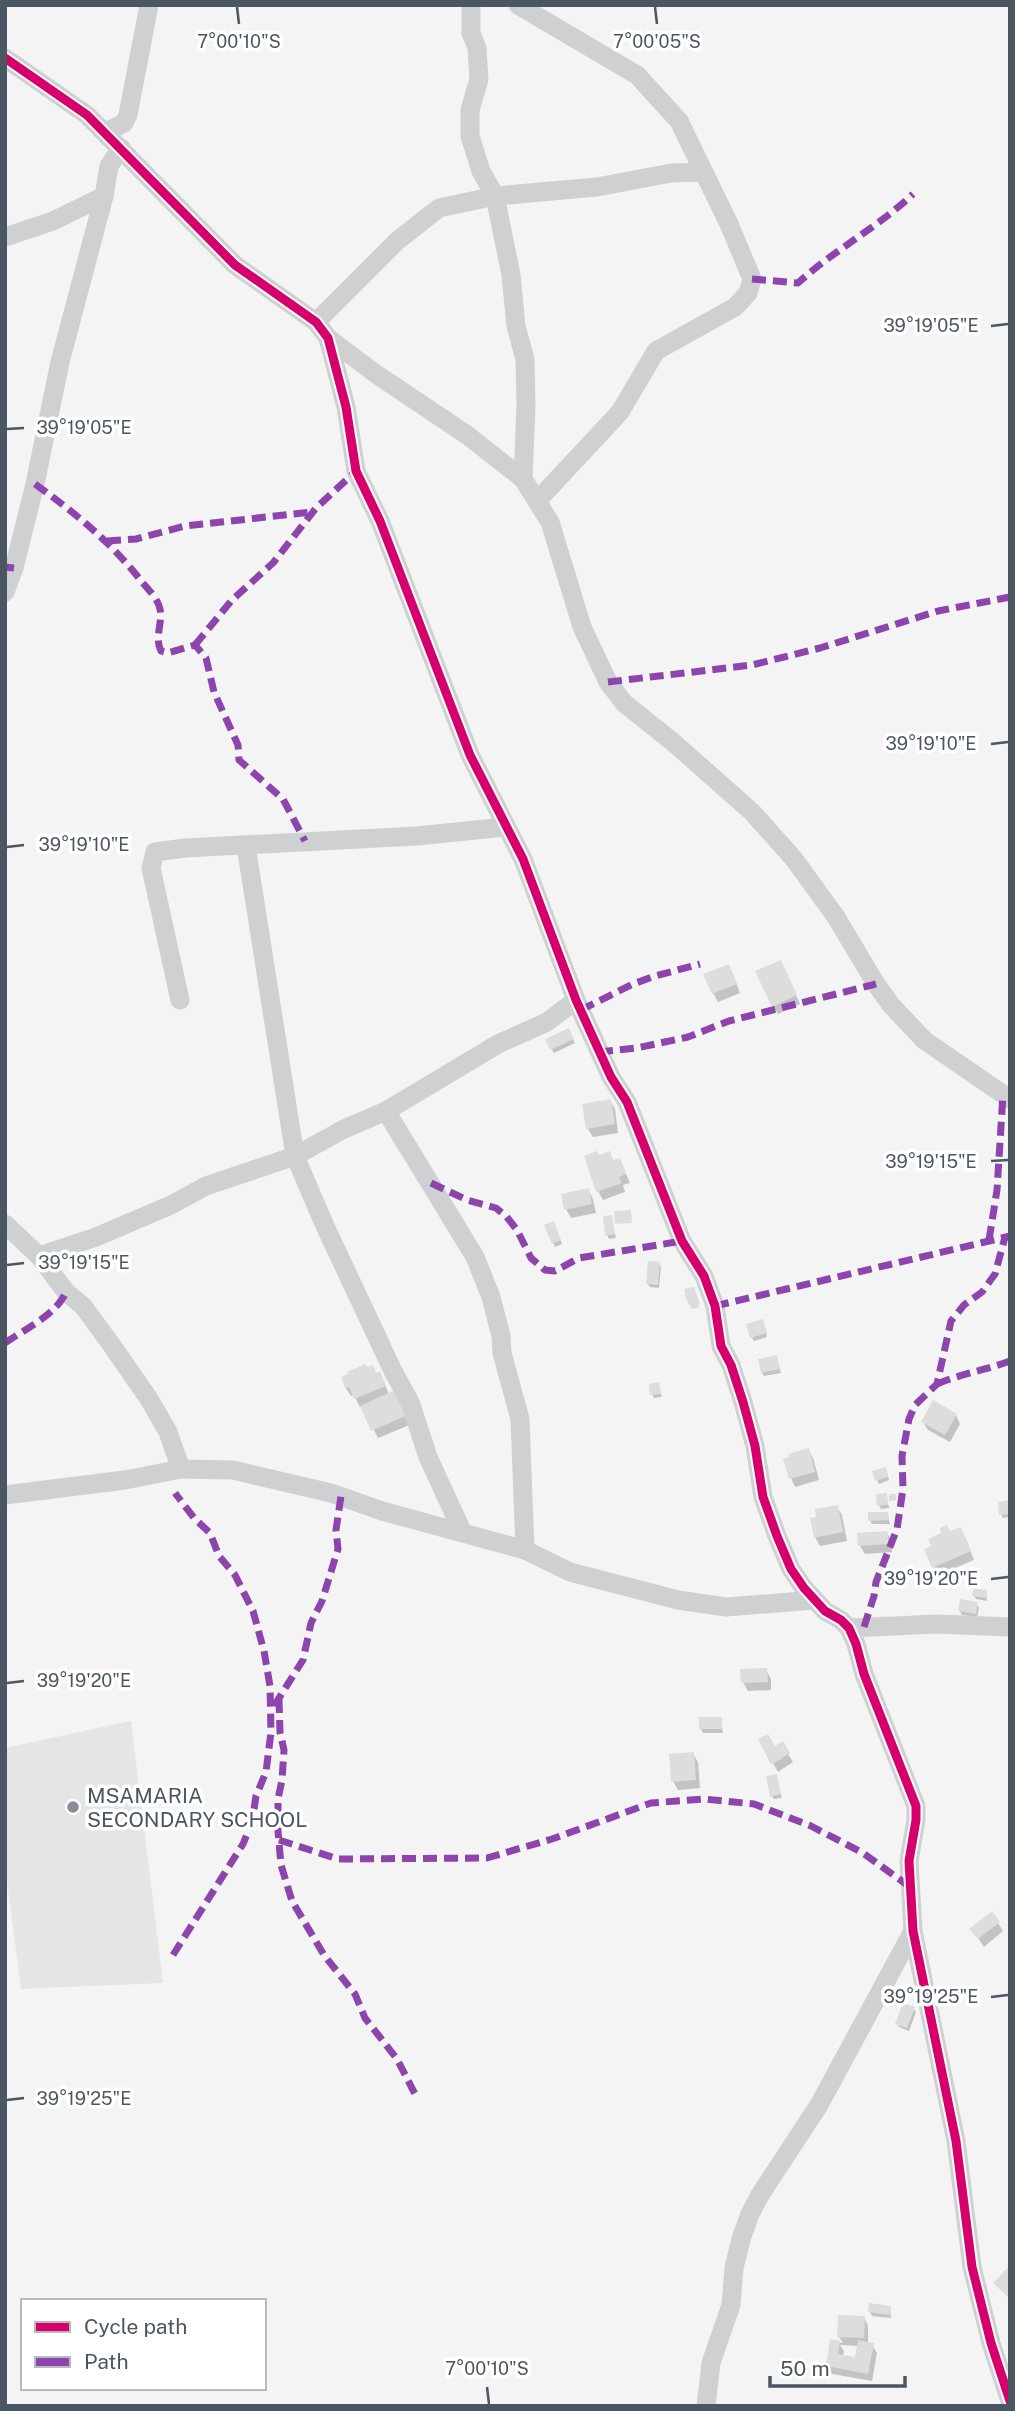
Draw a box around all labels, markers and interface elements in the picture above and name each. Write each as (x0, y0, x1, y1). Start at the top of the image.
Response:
text: 7°00'10"S (197, 31, 281, 52)
text: 7°00'05"S (613, 31, 701, 52)
text: 39°19'05"E (883, 315, 979, 336)
text: 39°19'05"E (36, 417, 132, 438)
text: 39°19'10"E (886, 733, 977, 754)
text: 39°19'10"E (39, 834, 130, 855)
text: 39°19'15"E (885, 1151, 977, 1172)
text: 39°19'15"E (38, 1252, 130, 1273)
text: 39°19'20"E (884, 1568, 978, 1589)
text: 39°19'20"E (37, 1670, 131, 1691)
place label: MSAMARIA SECONDARY SCHOOL (87, 1783, 307, 1832)
marker: MSAMARIA SECONDARY SCHOOL (65, 1799, 81, 1815)
text: 39°19'25"E (884, 1986, 978, 2007)
text: 39°19'25"E (37, 2088, 131, 2109)
legend (21, 2299, 266, 2390)
text: Cycle path (84, 2314, 187, 2339)
scale bar (770, 2344, 905, 2388)
text: Path (84, 2349, 129, 2374)
text: 50 m (780, 2356, 830, 2381)
text: 7°00'10"S (445, 2358, 529, 2379)

